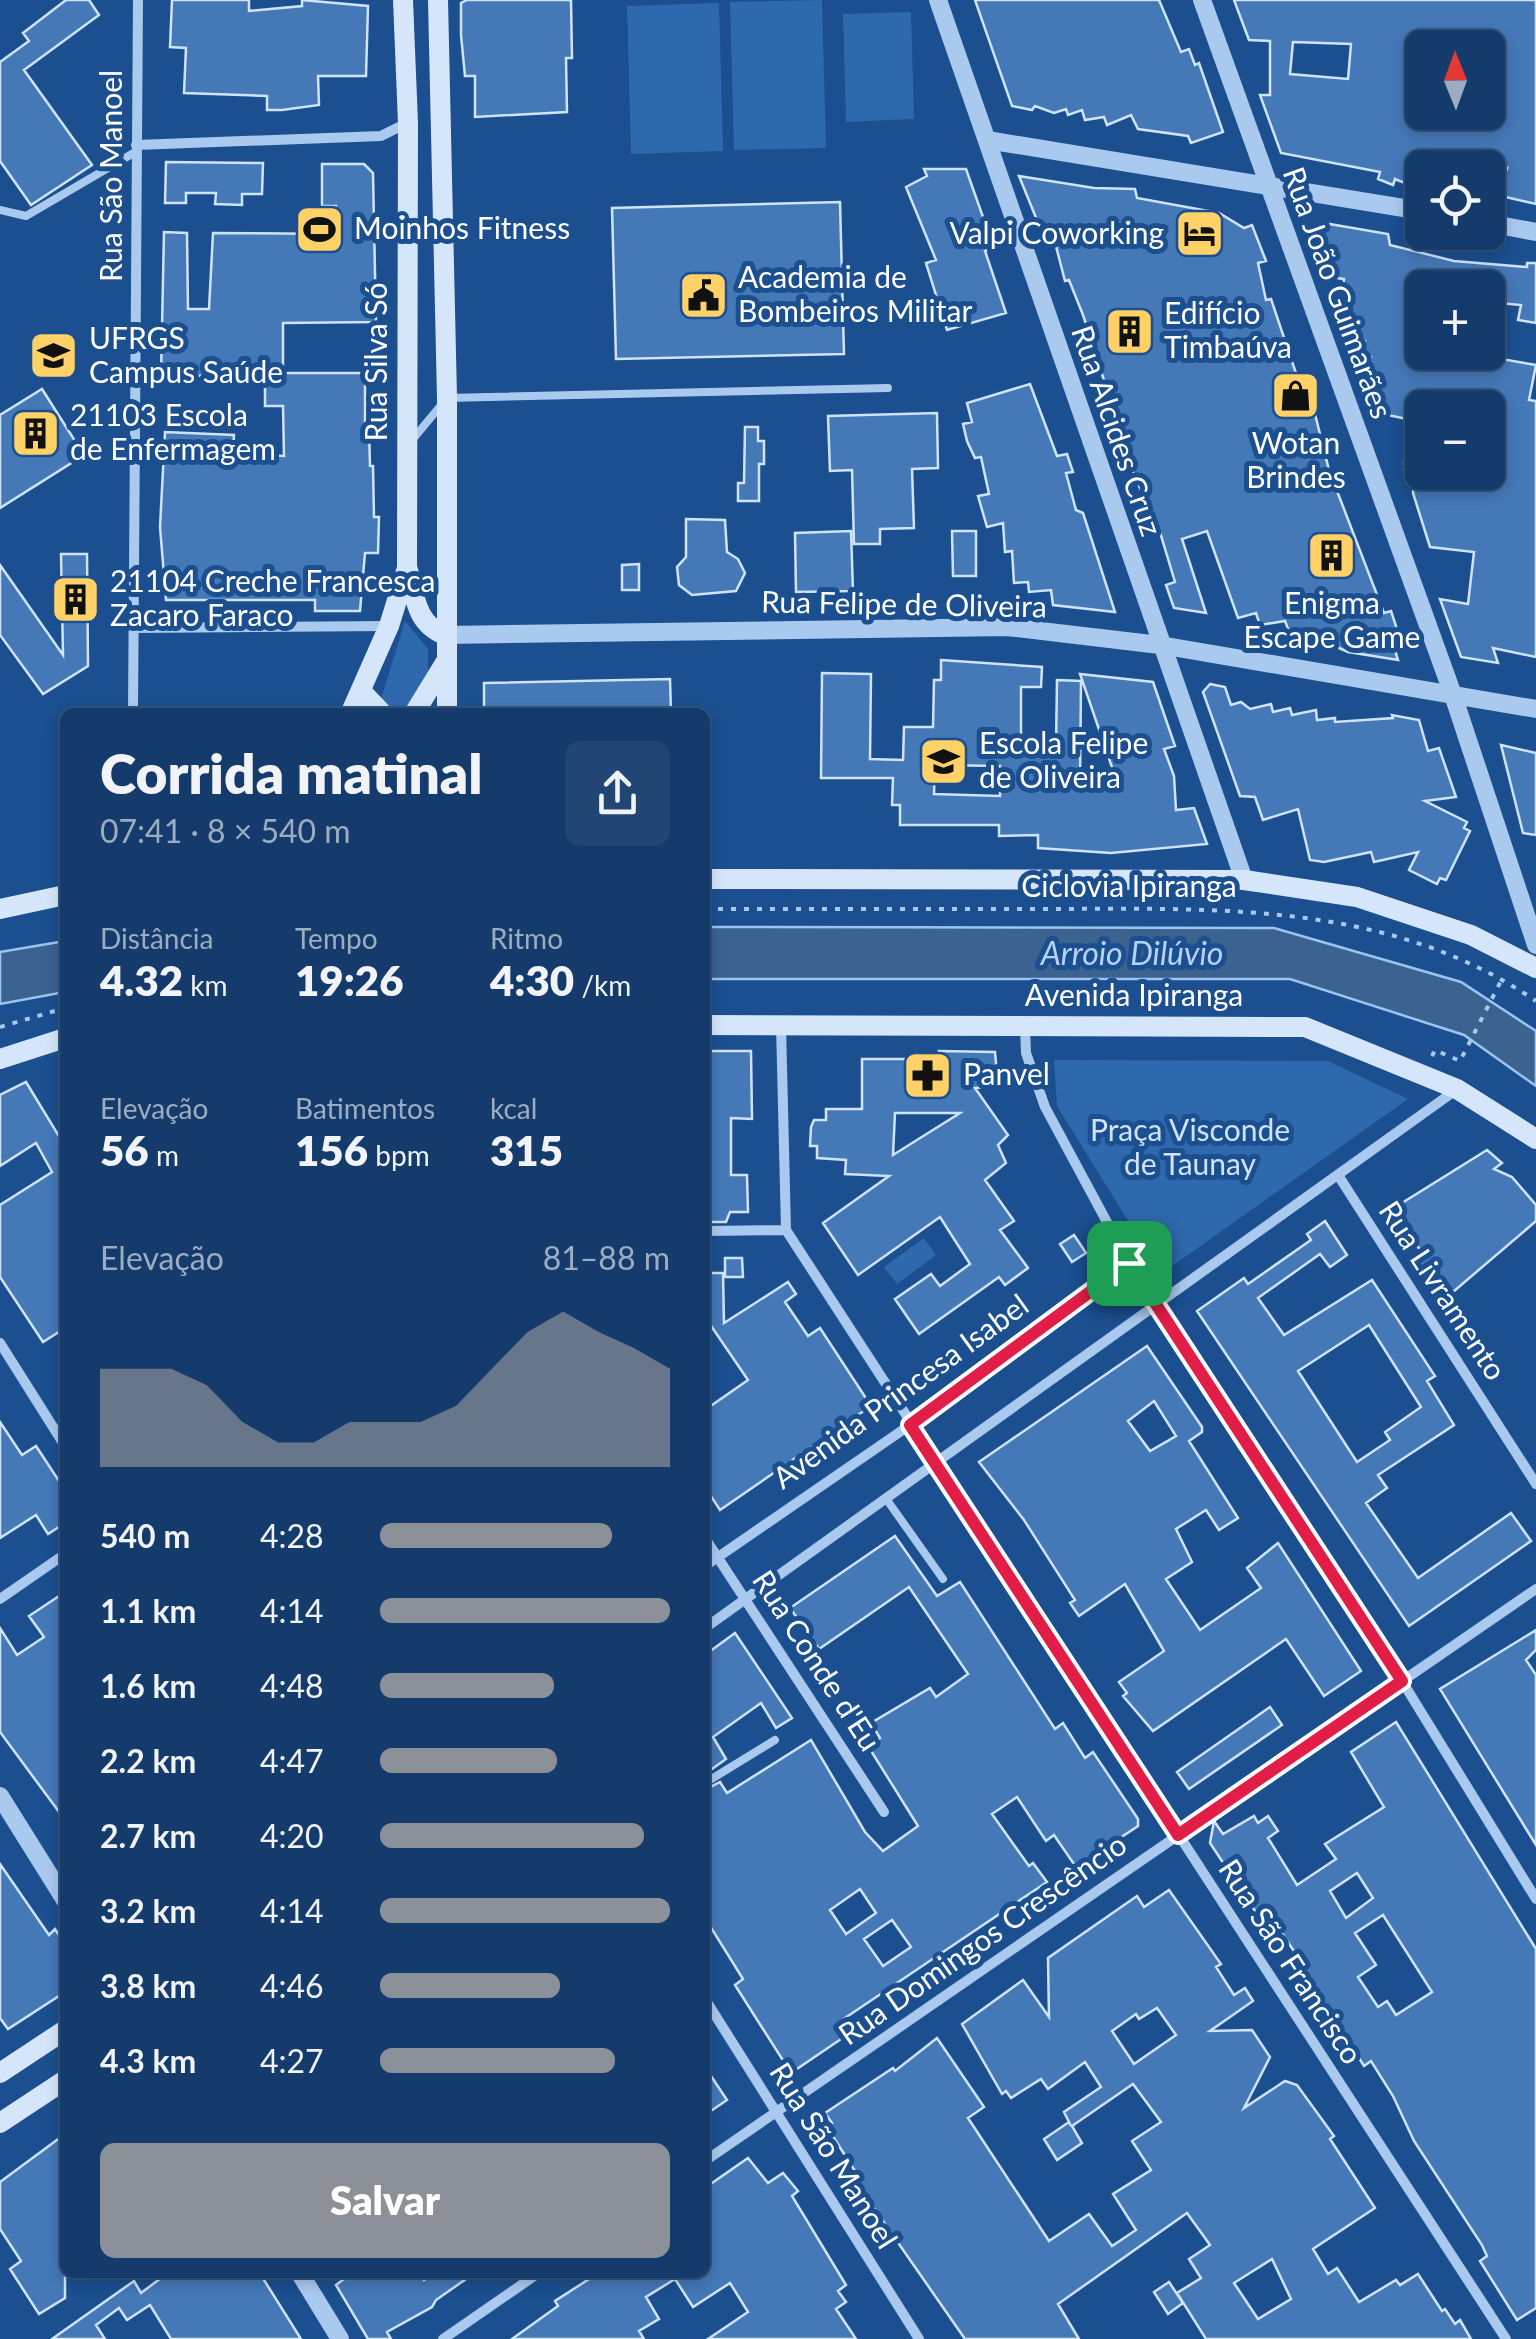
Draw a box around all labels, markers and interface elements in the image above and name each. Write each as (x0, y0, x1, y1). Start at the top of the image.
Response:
north arrow (1405, 30, 1505, 130)
map controls (1405, 30, 1505, 490)
street label: Rua São Manoel (92, 70, 128, 282)
button: locate (1405, 150, 1505, 250)
street label: Rua João Guimarães (1277, 162, 1401, 423)
sports icon: Moinhos Fitness (293, 203, 345, 255)
hotel icon: Valpi Coworking (1173, 208, 1225, 260)
place label: Moinhos Fitness (354, 209, 570, 245)
place label: Valpi Coworking (950, 214, 1164, 250)
place label: Academia de Bombeiros Militar (738, 258, 972, 328)
public building icon: Academia de Bombeiros Militar (677, 269, 729, 321)
button: + (1405, 270, 1505, 370)
street label: Rua Silva Só (357, 283, 393, 441)
place label: Edifício Timbaúva (1164, 294, 1292, 364)
building icon: Edifício Timbaúva (1103, 305, 1155, 357)
place label: UFRGS Campus Saúde (89, 319, 283, 389)
street label: Rua Alcides Cruz (1065, 321, 1171, 540)
school or university icon: UFRGS Campus Saúde (28, 330, 80, 382)
shop icon: Wotan Brindes (1270, 369, 1322, 421)
button: − (1405, 390, 1505, 490)
place label: 21103 Escola de Enfermagem (70, 396, 276, 466)
building icon: 21103 Escola de Enfermagem (9, 407, 61, 459)
place label: Wotan Brindes (1246, 424, 1346, 494)
building icon: Enigma Escape Game (1306, 529, 1358, 581)
place label: 21104 Creche Francesca Zacaro Faraco (110, 562, 436, 632)
building icon: 21104 Creche Francesca Zacaro Faraco (49, 573, 101, 625)
street label: Rua Felipe de Oliveira (761, 583, 1047, 623)
place label: Enigma Escape Game (1244, 584, 1420, 654)
place label: Escola Felipe de Oliveira (979, 724, 1148, 794)
school or university icon: Escola Felipe de Oliveira (918, 735, 970, 787)
text: Corrida matinal (100, 740, 483, 806)
button: share (565, 741, 670, 846)
text: 07:41 · 8 × 540 m (100, 811, 351, 850)
street label: Ciclovia Ipiranga (1021, 867, 1237, 903)
text: Distância (100, 921, 213, 955)
text: Tempo (295, 921, 378, 955)
text: Ritmo (490, 921, 563, 955)
water label: Arroio Dilúvio (1039, 933, 1223, 972)
text: 4.32 (100, 955, 183, 1005)
text: 19:26 (295, 955, 404, 1005)
text: 4:30 (490, 955, 574, 1005)
text: km (183, 968, 228, 1002)
text: /km (574, 968, 631, 1002)
street label: Avenida Ipiranga (1025, 976, 1243, 1012)
pharmacy icon: Panvel (902, 1049, 954, 1101)
place label: Panvel (963, 1055, 1050, 1091)
text: Elevação (100, 1091, 208, 1125)
text: Batimentos (295, 1091, 435, 1125)
text: kcal (490, 1091, 537, 1125)
park label: Praça Visconde de Taunay (1090, 1111, 1290, 1181)
text: 56 (100, 1125, 149, 1175)
text: 156 (295, 1125, 368, 1175)
text: 315 (490, 1125, 563, 1175)
text: m (149, 1138, 179, 1172)
text: bpm (368, 1138, 430, 1172)
street label: Rua Livramento (1373, 1194, 1515, 1386)
pin (1087, 1221, 1172, 1306)
icon: arrive (1102, 1236, 1157, 1291)
text: Elevação (100, 1238, 224, 1277)
text: 81–88 m (543, 1238, 670, 1277)
street label: Avenida Princesa Isabel (765, 1286, 1035, 1495)
text: 540 m (100, 1516, 190, 1555)
text: 4:28 (260, 1516, 324, 1555)
street label: Rua Conde d'Eu (746, 1563, 889, 1757)
text: 1.1 km (100, 1591, 196, 1630)
text: 4:14 (260, 1591, 324, 1630)
text: 1.6 km (100, 1666, 196, 1705)
text: 4:48 (260, 1666, 324, 1705)
text: 2.2 km (100, 1741, 196, 1780)
text: 4:47 (260, 1741, 324, 1780)
text: 2.7 km (100, 1816, 196, 1855)
text: 4:20 (260, 1816, 324, 1855)
street label: Rua Domingos Crescêncio (831, 1825, 1133, 2051)
street label: Rua São Francisco (1212, 1852, 1371, 2070)
text: 3.2 km (100, 1891, 196, 1930)
text: 4:14 (260, 1891, 324, 1930)
text: 3.8 km (100, 1966, 196, 2005)
text: 4:46 (260, 1966, 324, 2005)
text: 4.3 km (100, 2041, 196, 2080)
text: 4:27 (260, 2041, 324, 2080)
street label: Rua São Manoel (763, 2055, 906, 2254)
button: Salvar (100, 2143, 670, 2258)

